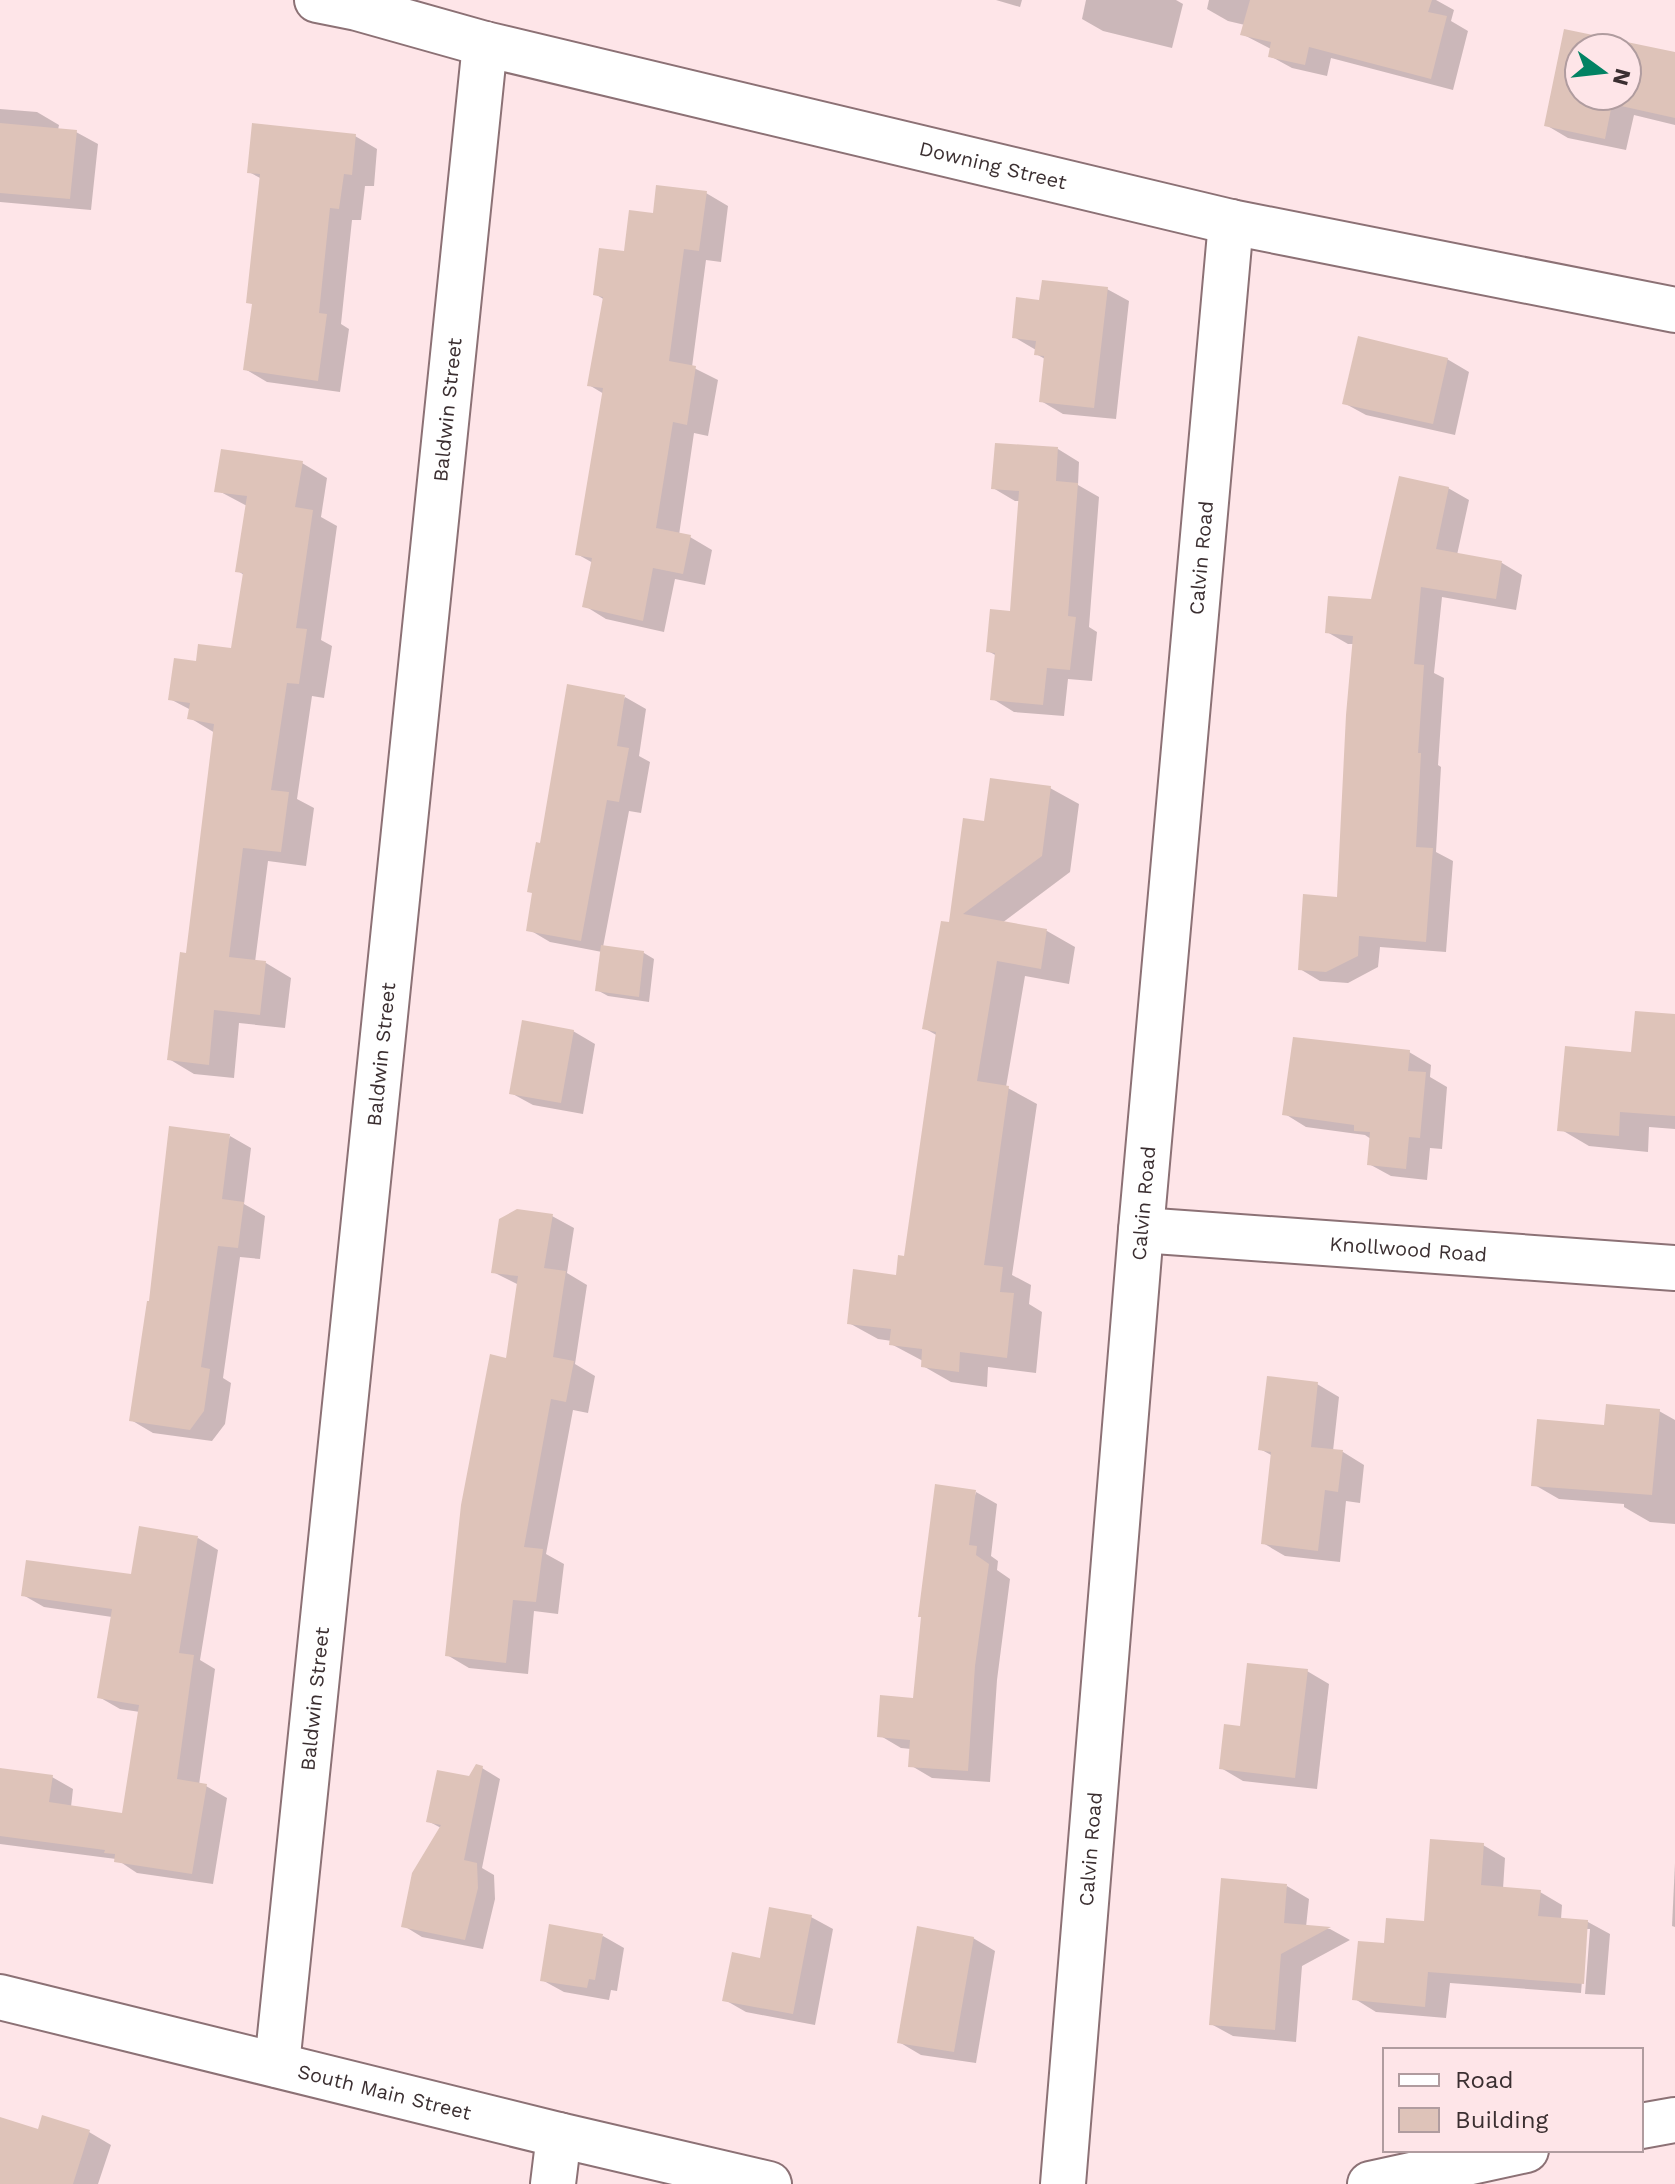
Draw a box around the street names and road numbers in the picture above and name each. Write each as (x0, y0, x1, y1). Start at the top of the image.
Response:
street label: Downing Street (917, 136, 1070, 195)
street label: Baldwin Street (428, 336, 467, 483)
street label: Calvin Road (1184, 500, 1218, 616)
street label: Baldwin Street (362, 981, 400, 1127)
street label: Calvin Road (1127, 1145, 1160, 1261)
street label: Knollwood Road (1329, 1231, 1488, 1267)
street label: Baldwin Street (295, 1625, 334, 1772)
street label: Calvin Road (1074, 1791, 1107, 1907)
street label: South Main Street (295, 2059, 474, 2125)

